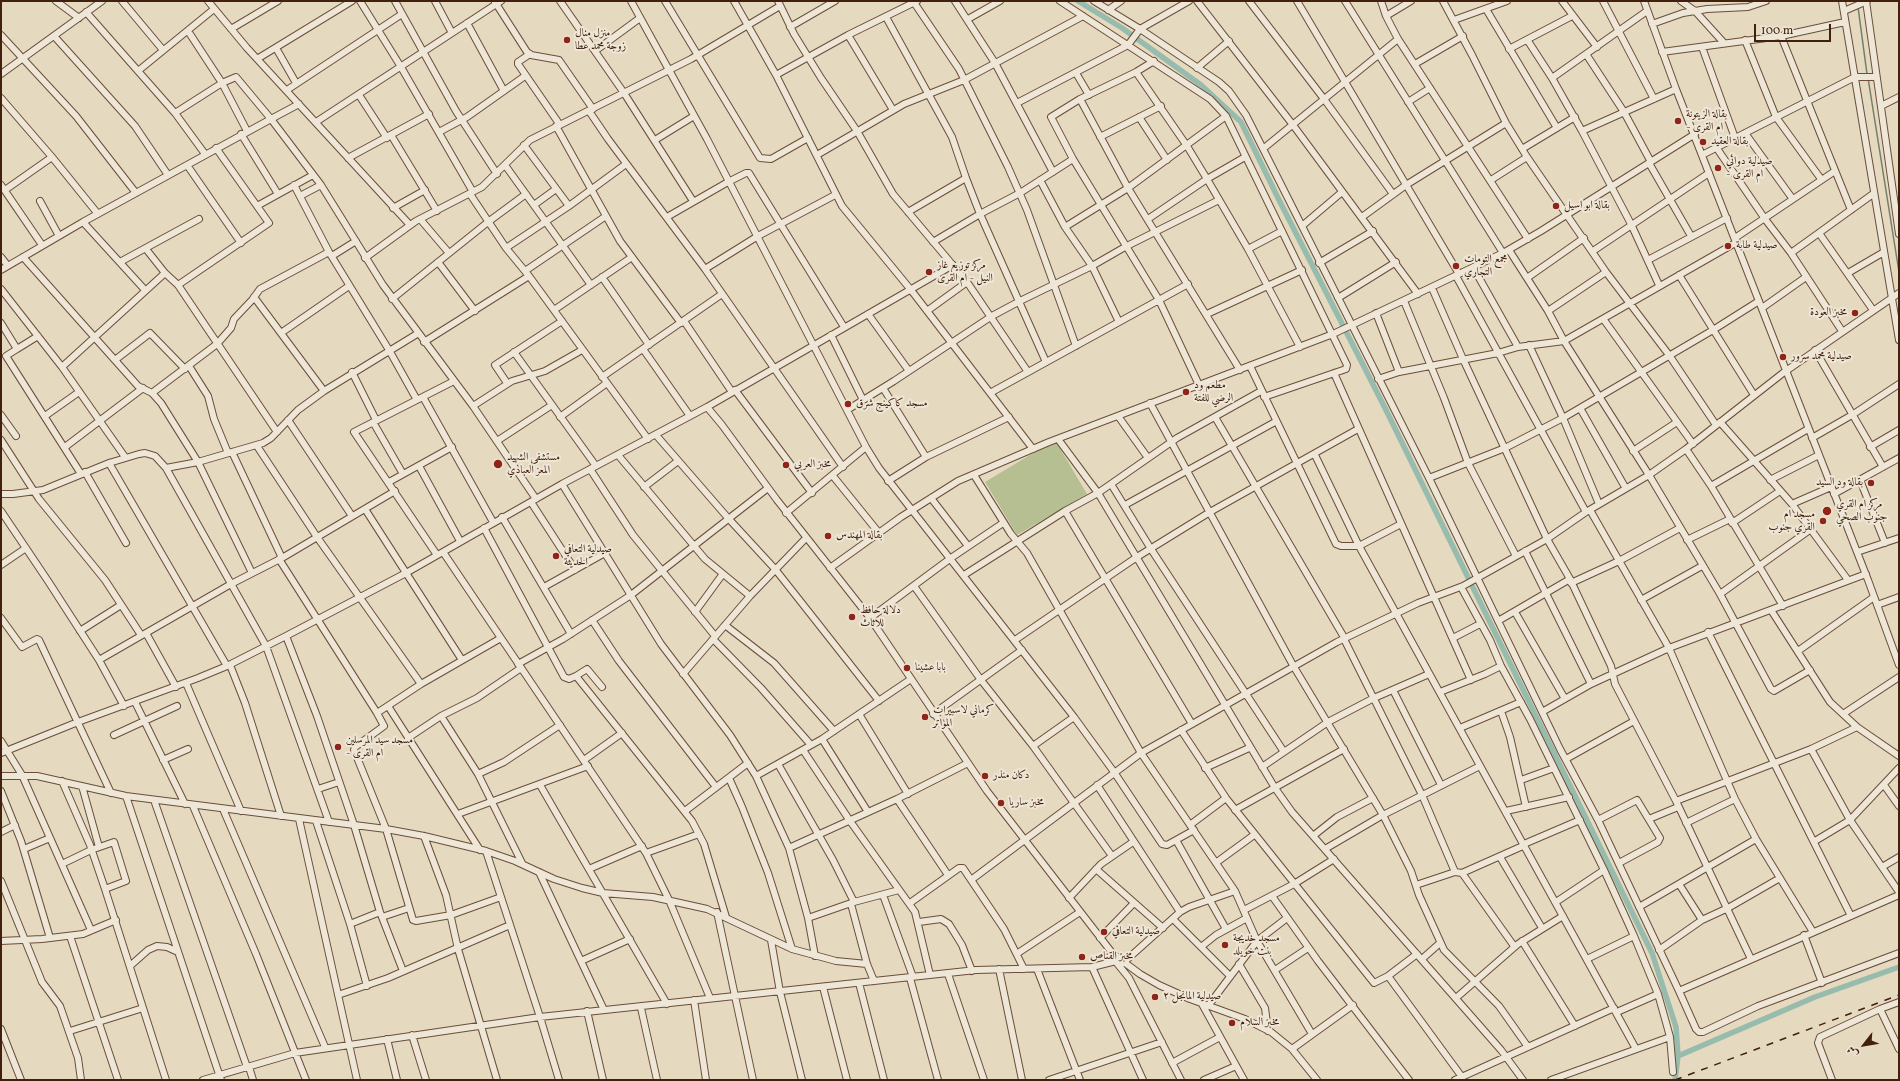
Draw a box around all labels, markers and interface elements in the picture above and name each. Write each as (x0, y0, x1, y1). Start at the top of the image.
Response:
scale bar (1756, 16, 1833, 42)
text: 100 m (1761, 23, 1793, 39)
place label: منزل منال زوجة محمد عطا (575, 27, 626, 53)
marker: منزل منال زوجة محمد عطا (562, 35, 572, 45)
place label: بقالة الزيتونة - ام القرى (1686, 108, 1727, 134)
marker: بقالة الزيتونة - ام القرى (1673, 116, 1683, 126)
place label: بقالة العقيد (1711, 135, 1748, 149)
marker: بقالة العقيد (1698, 137, 1708, 147)
place label: صيدلية دوائي - ام القرى (1726, 155, 1772, 181)
marker: صيدلية دوائي - ام القرى (1713, 163, 1723, 173)
place label: بقالة ابو اسيل (1564, 199, 1610, 213)
marker: بقالة ابو اسيل (1551, 201, 1561, 211)
place label: صيدلية طابة (1736, 239, 1778, 253)
marker: صيدلية طابة (1723, 241, 1733, 251)
place label: مجمع التومات التجاري (1464, 253, 1507, 279)
place label: مركز توزيع غاز النيل - ام القرى (937, 259, 993, 285)
marker: مجمع التومات التجاري (1451, 261, 1461, 271)
marker: مركز توزيع غاز النيل - ام القرى (924, 267, 934, 277)
place label: مخبز العودة (1810, 306, 1847, 320)
marker: مخبز العودة (1850, 308, 1860, 318)
place label: صيدلية محمد سرور (1791, 350, 1852, 364)
marker: صيدلية محمد سرور (1778, 352, 1788, 362)
place label: مطعم ود الرضي للفتة (1194, 379, 1233, 405)
marker: مطعم ود الرضي للفتة (1181, 387, 1191, 397)
place label: مسجد كاكينج شرق (856, 397, 928, 411)
marker: مسجد كاكينج شرق (843, 399, 853, 409)
place label: مستشفى الشهيد المعز العبادي (507, 451, 560, 477)
marker: مستشفى الشهيد المعز العبادي (492, 458, 504, 470)
place label: مخبز العربي (794, 458, 831, 472)
marker: مخبز العربي (781, 460, 791, 470)
place label: بقالة ود السيد (1816, 476, 1863, 490)
marker: بقالة ود السيد (1866, 478, 1876, 488)
place label: مركز ام القري جنوب الصحي (1836, 498, 1887, 524)
marker: مركز ام القري جنوب الصحي (1821, 505, 1833, 517)
place label: مسجد ام القري جنوب (1768, 508, 1815, 534)
marker: مسجد ام القري جنوب (1818, 516, 1828, 526)
place label: بقالة المهندس (836, 529, 882, 543)
marker: بقالة المهندس (823, 531, 833, 541)
place label: صيدلية التعافي الحديثة (564, 543, 612, 569)
marker: صيدلية التعافي الحديثة (551, 551, 561, 561)
place label: دلالة حافظ للاثاث (860, 604, 901, 630)
marker: دلالة حافظ للاثاث (847, 612, 857, 622)
place label: بابا عشينا (915, 661, 946, 675)
marker: بابا عشينا (902, 663, 912, 673)
place label: كرماني لاسبيرات المواتر (933, 704, 994, 730)
marker: كرماني لاسبيرات المواتر (920, 712, 930, 722)
place label: مسجد سيد المرسلين - ام القرى (346, 734, 413, 760)
marker: مسجد سيد المرسلين - ام القرى (333, 742, 343, 752)
place label: دكان منذر (993, 769, 1029, 783)
marker: دكان منذر (980, 771, 990, 781)
place label: مخبز ساريا (1009, 796, 1044, 810)
marker: مخبز ساريا (996, 798, 1006, 808)
place label: صيدلية التعافي (1112, 925, 1160, 939)
marker: صيدلية التعافي (1099, 927, 1109, 937)
place label: مسجد خديجة بنت خويلد (1233, 932, 1280, 958)
marker: مسجد خديجة بنت خويلد (1220, 940, 1230, 950)
place label: مخبز القناص (1090, 950, 1133, 964)
marker: مخبز القناص (1077, 952, 1087, 962)
place label: صيدلية المانجل ٢ (1163, 990, 1221, 1004)
marker: صيدلية المانجل ٢ (1150, 992, 1160, 1002)
place label: مخبز السلام (1240, 1016, 1279, 1030)
marker: مخبز السلام (1227, 1018, 1237, 1028)
north arrow (1844, 1025, 1884, 1065)
text: ش (1844, 1043, 1863, 1060)

